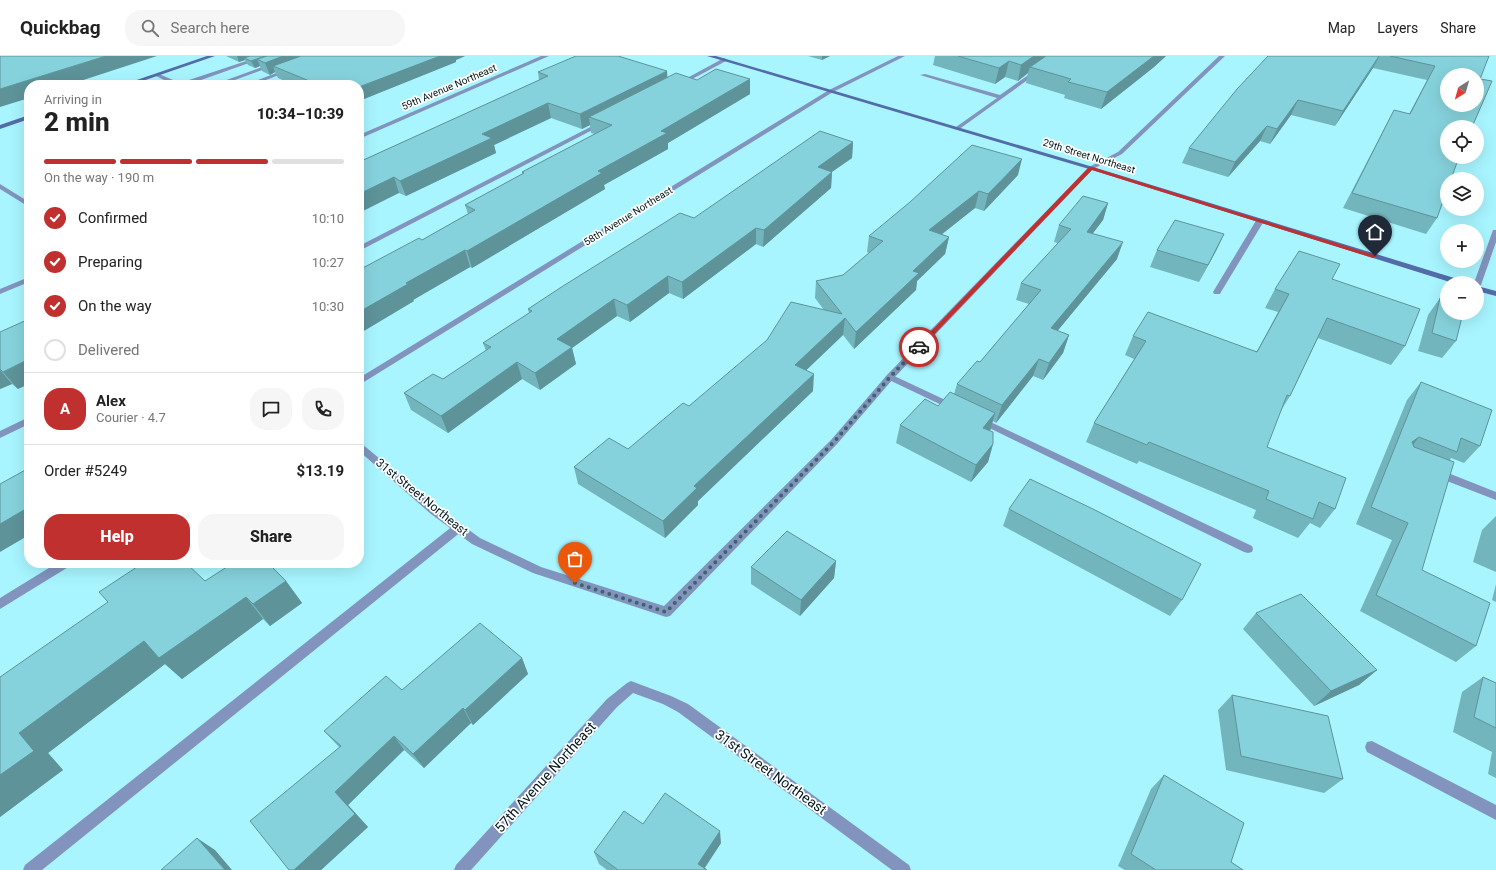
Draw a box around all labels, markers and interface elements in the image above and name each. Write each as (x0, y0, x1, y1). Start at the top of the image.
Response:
search box (125, 10, 405, 46)
text: Quickbag (20, 16, 101, 39)
icon: search (139, 17, 161, 39)
text: Search here (171, 19, 249, 37)
text: Map (1328, 20, 1355, 36)
text: Layers (1377, 20, 1418, 36)
text: Share (1440, 20, 1476, 36)
street label: 59th Avenue Northeast (400, 62, 498, 112)
north arrow (1440, 68, 1484, 112)
map controls (1440, 68, 1484, 320)
text: Arriving in (44, 92, 102, 107)
text: 10:34–10:39 (257, 105, 344, 123)
text: 2 min (44, 107, 110, 137)
button: locate (1440, 120, 1484, 164)
street label: 29th Street Northeast (1042, 137, 1136, 175)
text: On the way · 190 m (44, 170, 154, 185)
button: layers (1440, 172, 1484, 216)
street label: 58th Avenue Northeast (582, 184, 674, 248)
icon: check (44, 207, 66, 229)
text: Confirmed (78, 209, 148, 227)
text: 10:10 (312, 211, 344, 226)
pin (1358, 215, 1392, 256)
icon: home (1364, 221, 1386, 243)
button: + (1440, 224, 1484, 268)
icon: check (44, 251, 66, 273)
text: Preparing (78, 253, 142, 271)
text: 10:27 (312, 255, 344, 270)
button: − (1440, 276, 1484, 320)
icon: check (44, 295, 66, 317)
text: On the way (78, 297, 152, 315)
text: 10:30 (312, 299, 344, 314)
courier (899, 327, 939, 367)
icon: car (908, 336, 930, 358)
text: Delivered (78, 341, 140, 359)
button: chat (250, 388, 292, 430)
button: phone (302, 388, 344, 430)
text: Alex (96, 392, 126, 410)
text: A (60, 400, 70, 418)
text: Courier · 4.7 (96, 410, 166, 425)
street label: 31st Street Northeast (373, 456, 471, 539)
text: Order #5249 (44, 462, 127, 480)
text: $13.19 (297, 462, 344, 480)
button: Help (44, 514, 190, 560)
button: Share (198, 514, 344, 560)
pin (558, 542, 592, 583)
icon: bag (564, 548, 586, 570)
street label: 57th Avenue Northeast (491, 718, 599, 835)
street label: 31st Street Northeast (712, 726, 830, 818)

